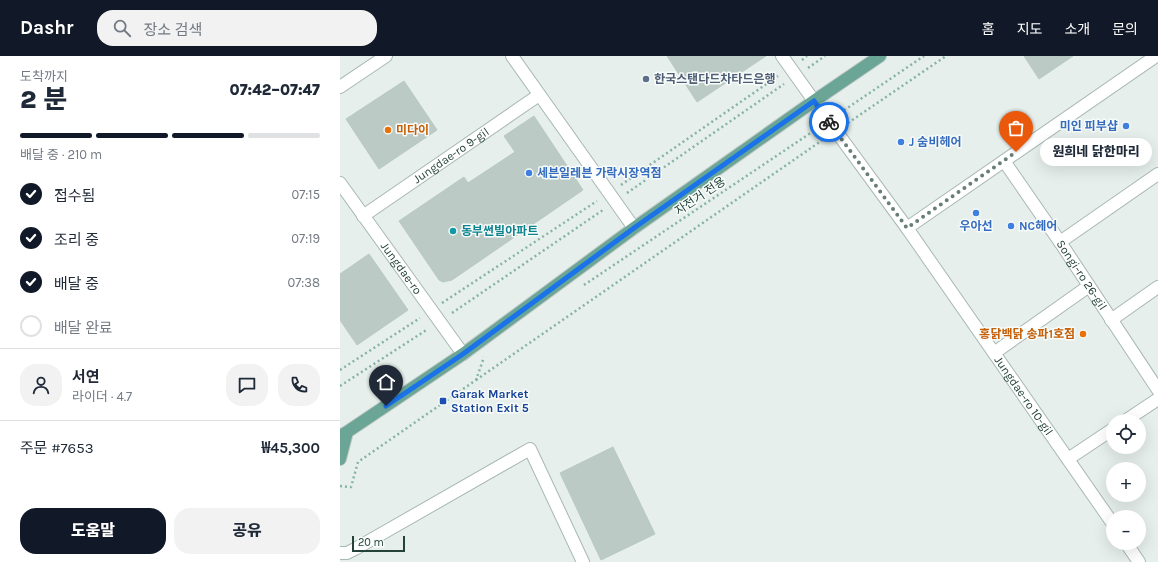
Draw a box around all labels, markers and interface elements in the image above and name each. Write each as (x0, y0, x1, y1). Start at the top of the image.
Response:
search box (97, 10, 377, 46)
text: Dashr (20, 17, 73, 39)
icon: search (111, 17, 133, 39)
text: 장소 검색 (143, 21, 202, 39)
text: 홈 (982, 21, 995, 38)
text: 지도 (1017, 21, 1042, 38)
text: 소개 (1064, 21, 1090, 38)
text: 문의 (1112, 21, 1138, 38)
text: 도착까지 (20, 69, 68, 84)
place label: 한국스탠다드차타드은행 (654, 72, 775, 86)
marker: 한국스탠다드차타드은행 (641, 74, 651, 84)
text: 07:42–07:47 (230, 81, 320, 99)
text: 2 분 (20, 84, 67, 115)
courier (809, 102, 849, 142)
icon: bike (818, 111, 840, 133)
pin (999, 111, 1033, 152)
icon: bag (1005, 117, 1027, 139)
place label: 미인 피부샵 (1060, 119, 1118, 133)
marker: 미인 피부샵 (1121, 121, 1131, 131)
place label: 미다이 (396, 123, 429, 137)
street label: Jungdae-ro 9-gil (411, 124, 492, 186)
marker: 미다이 (383, 125, 393, 135)
place label: J 숨비헤어 (909, 135, 962, 149)
marker: J 숨비헤어 (896, 137, 906, 147)
callout: 원희네 닭한마리 (1040, 138, 1152, 166)
text: 원희네 닭한마리 (1052, 144, 1140, 159)
text: 배달 중 · 210 m (20, 147, 102, 162)
place label: 세븐일레븐 가락시장역점 (537, 166, 661, 180)
marker: 세븐일레븐 가락시장역점 (524, 168, 534, 178)
street label: 자전거 전용 (672, 174, 728, 218)
icon: check (20, 183, 42, 205)
text: 접수됨 (54, 187, 95, 205)
text: 07:15 (292, 187, 320, 202)
marker: 우아선 (971, 208, 981, 218)
place label: 우아선 (959, 219, 993, 233)
place label: NC헤어 (1019, 219, 1057, 233)
marker: NC헤어 (1006, 221, 1016, 231)
place label: 동부썬빌아파트 (461, 224, 538, 238)
marker: 동부썬빌아파트 (448, 226, 458, 236)
icon: check (20, 227, 42, 249)
text: 조리 중 (54, 231, 99, 249)
text: 07:19 (291, 231, 320, 246)
street label: Songi-ro 26-gil (1054, 237, 1110, 313)
street label: Jungdae-ro (378, 239, 425, 297)
icon: check (20, 271, 42, 293)
text: 배달 중 (54, 275, 99, 293)
text: 07:38 (288, 275, 320, 290)
text: 배달 완료 (54, 319, 113, 337)
place label: 홍닭백닭 송파1호점 (979, 327, 1075, 341)
marker: 홍닭백닭 송파1호점 (1078, 329, 1088, 339)
street label: Jungdae-ro 10-gil (991, 354, 1056, 438)
button: person (20, 364, 62, 406)
button: chat (226, 364, 268, 406)
button: phone (278, 364, 320, 406)
pin (369, 365, 403, 406)
text: 서연 (72, 368, 100, 386)
icon: home (375, 371, 397, 393)
place label: Garak Market Station Exit 5 (451, 387, 529, 415)
text: 라이더 · 4.7 (72, 389, 132, 404)
marker: Garak Market Station Exit 5 (438, 396, 448, 406)
map controls (1106, 414, 1146, 550)
button: locate (1106, 414, 1146, 454)
text: 주문 #7653 (20, 439, 94, 457)
text: ₩45,300 (261, 439, 320, 457)
button: + (1106, 462, 1146, 502)
button: 도움말 (20, 508, 166, 554)
button: 공유 (174, 508, 320, 554)
button: − (1106, 510, 1146, 550)
scale bar (352, 534, 405, 553)
text: 20 m (358, 536, 384, 549)

